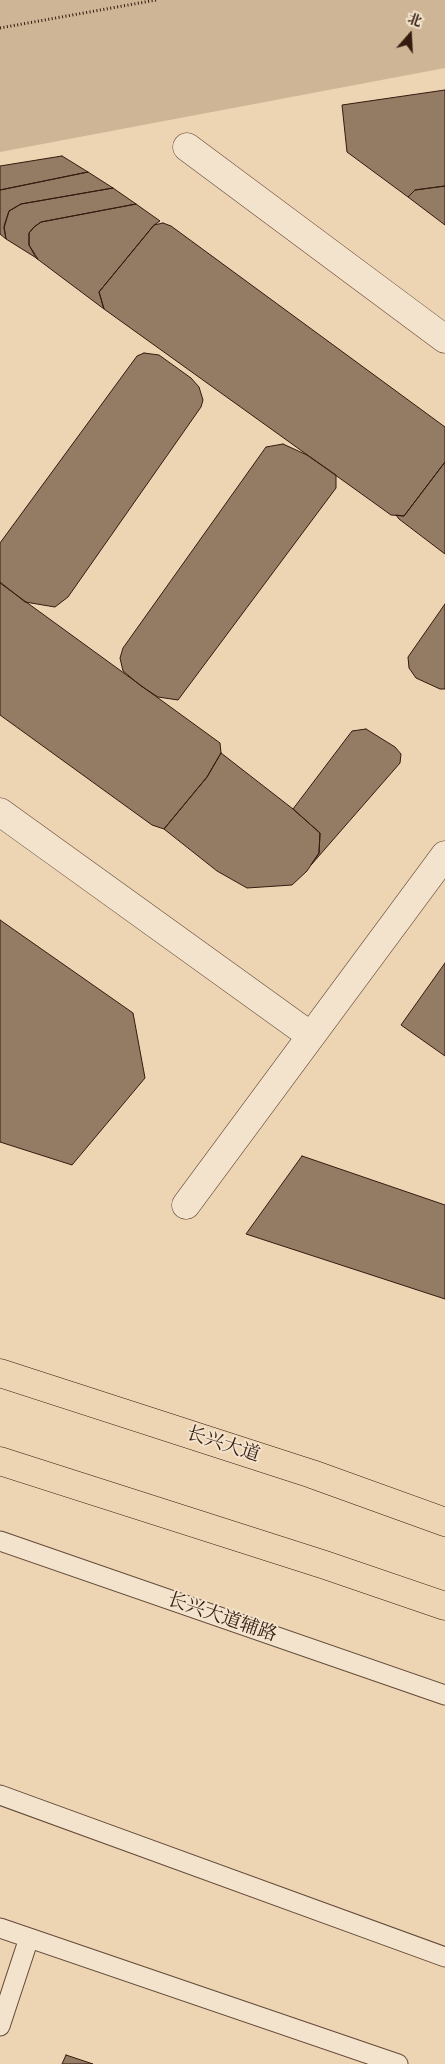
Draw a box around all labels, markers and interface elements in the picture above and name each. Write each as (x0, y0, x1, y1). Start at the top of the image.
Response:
north arrow (385, 10, 435, 60)
text: 北 (406, 10, 424, 31)
street label: 长兴大道 (183, 1422, 263, 1468)
street label: 长兴大道辅路 (164, 1589, 280, 1647)

